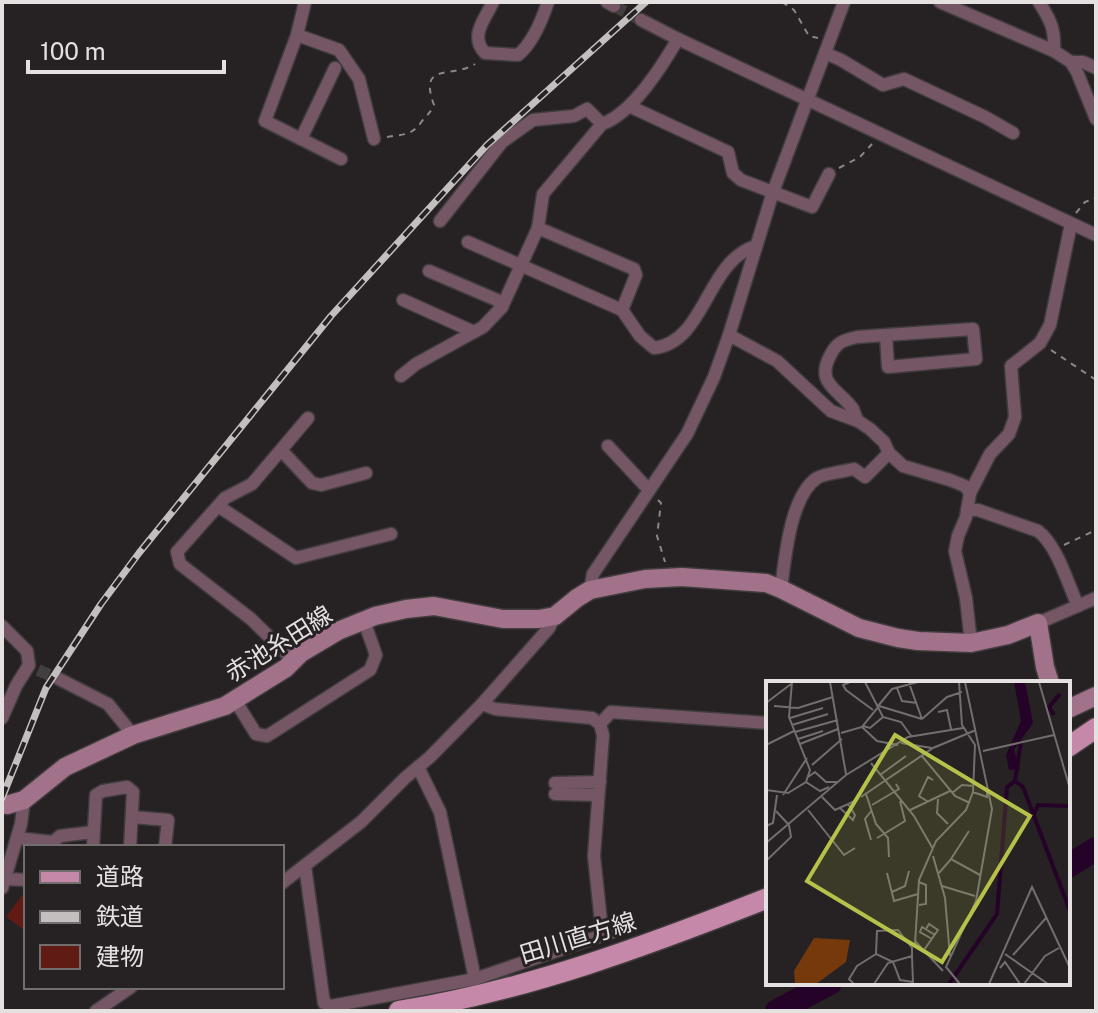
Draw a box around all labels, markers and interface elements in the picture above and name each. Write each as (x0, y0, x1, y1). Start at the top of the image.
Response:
scale bar (28, 24, 224, 74)
text: 100 m (40, 37, 106, 65)
street label: 赤池糸田線 (220, 599, 337, 687)
inset map (766, 681, 1070, 985)
legend (24, 845, 284, 989)
text: 道路 (96, 862, 144, 890)
text: 鉄道 (96, 902, 144, 930)
street label: 田川直方線 (516, 906, 639, 968)
text: 建物 (96, 942, 144, 970)

